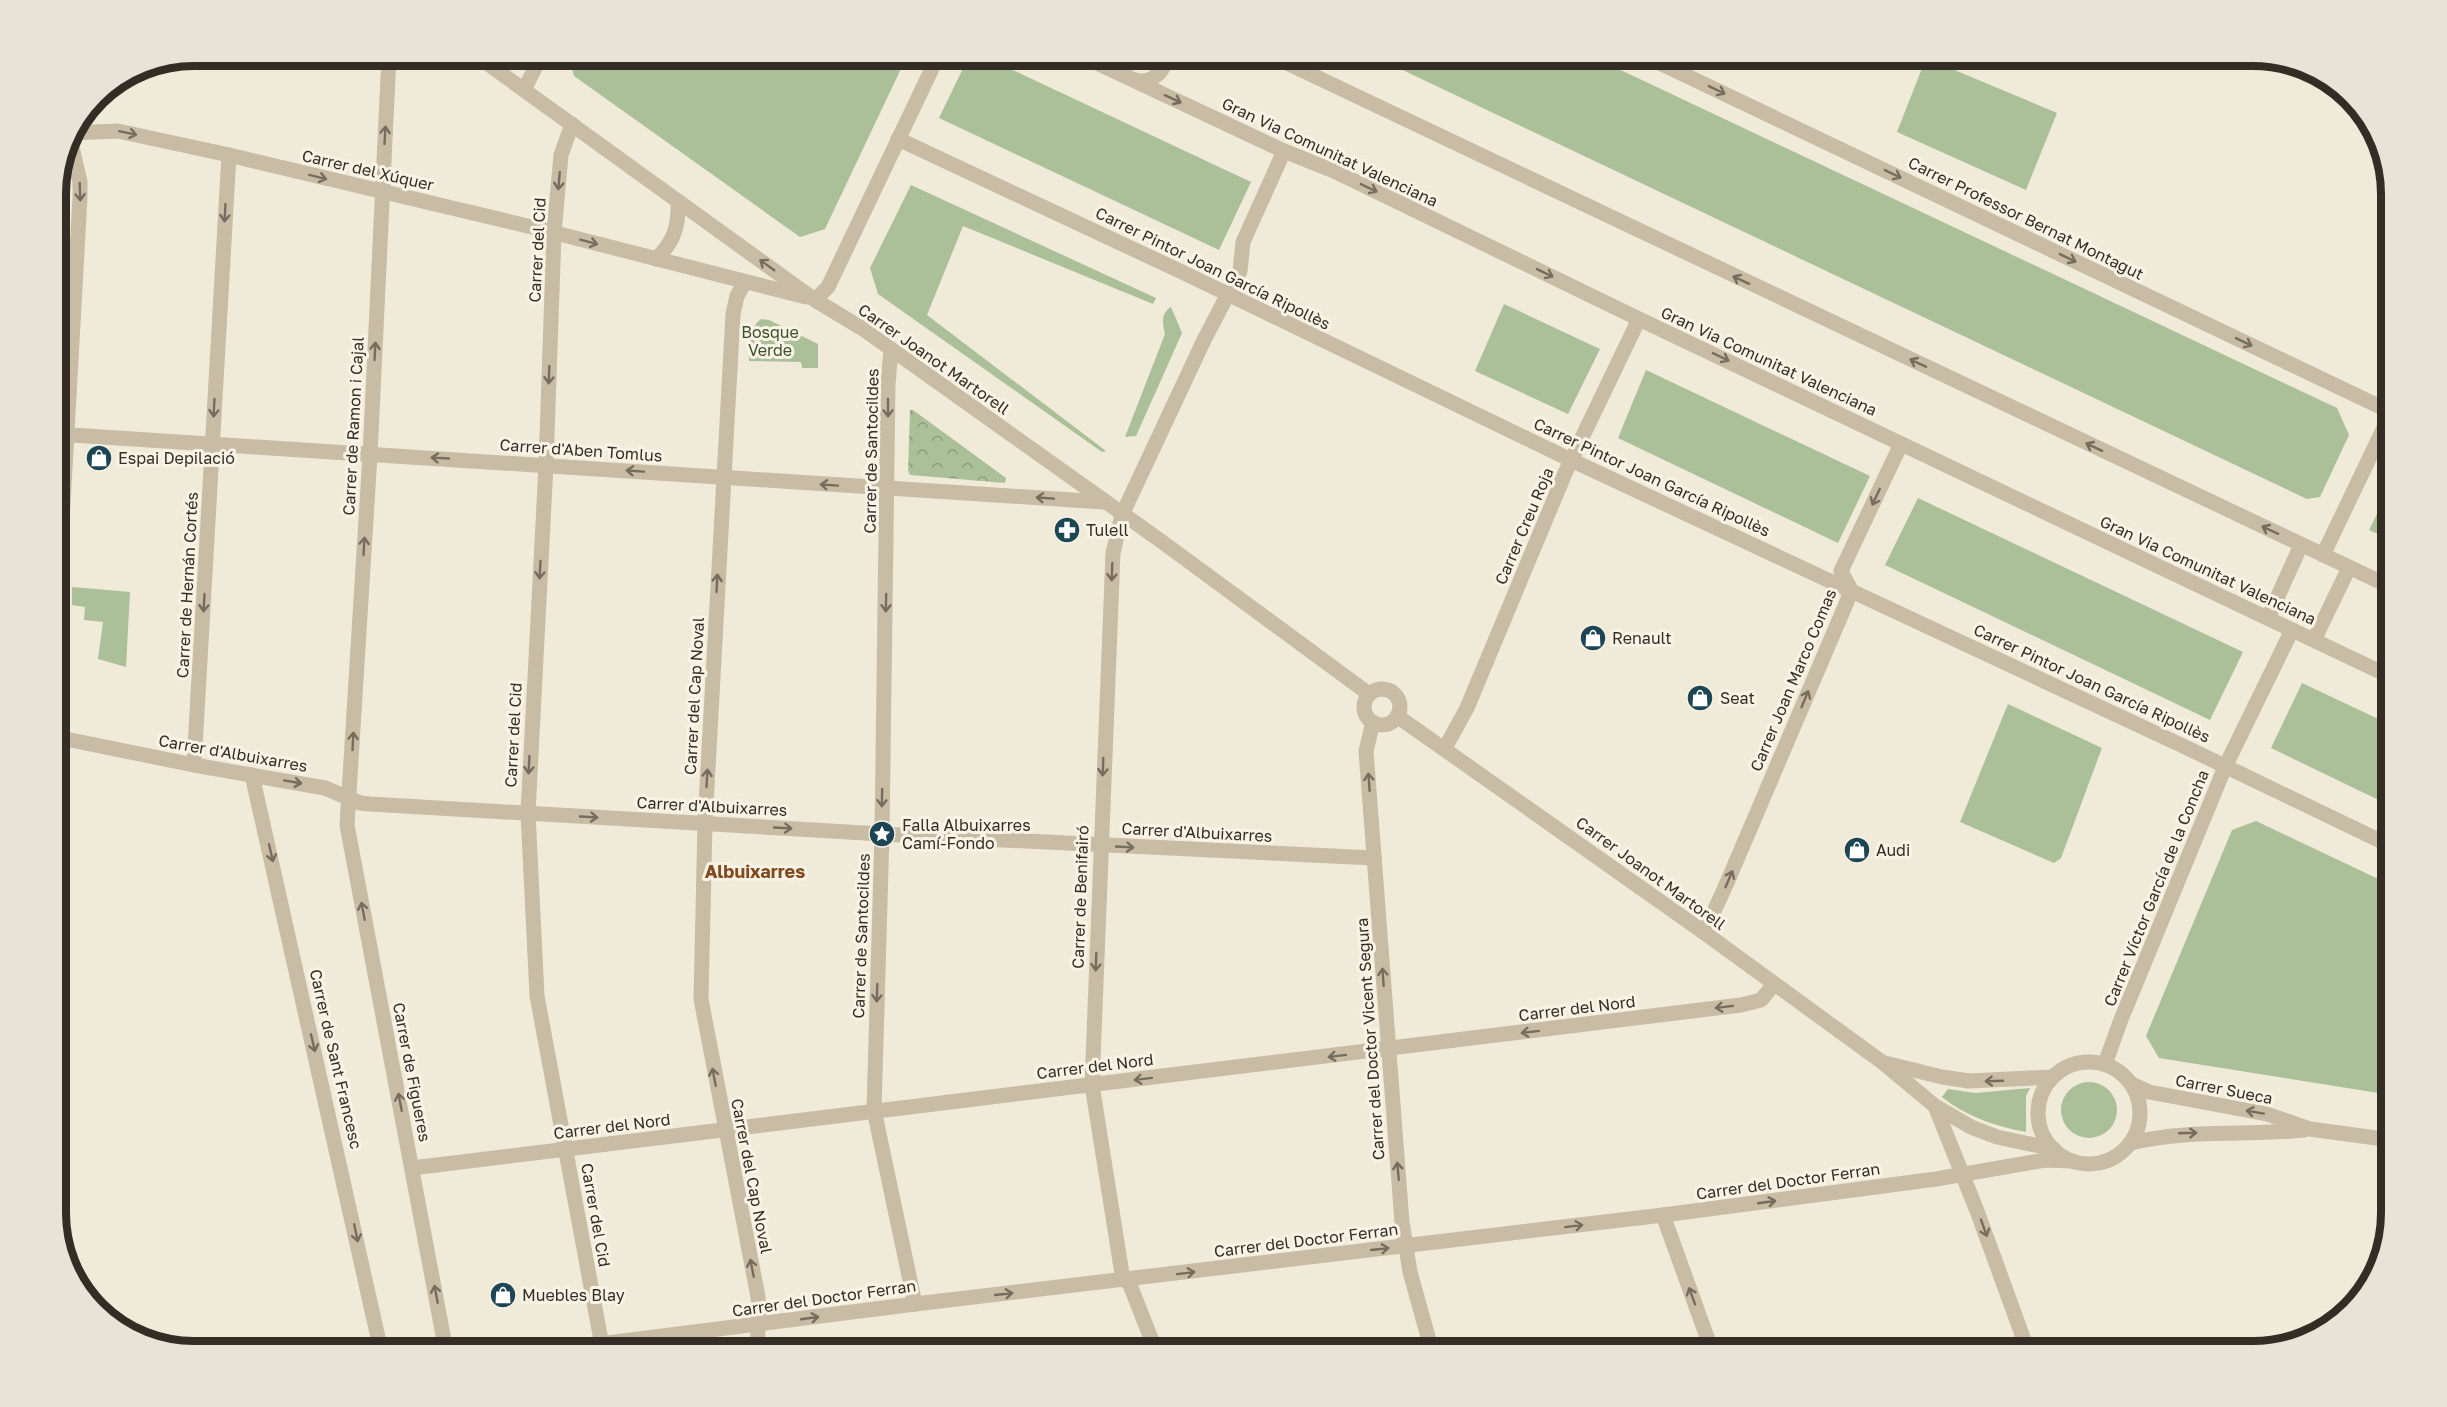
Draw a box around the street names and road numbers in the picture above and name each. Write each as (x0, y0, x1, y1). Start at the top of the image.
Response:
street label: Gran Via Comunitat Valenciana (1219, 93, 1441, 211)
street label: Carrer del Xúquer (300, 145, 436, 195)
street label: Carrer Professor Bernat Montagut (1905, 152, 2147, 284)
street label: Carrer del Cid (524, 197, 550, 303)
street label: Carrer Pintor Joan García Ripollès (1092, 202, 1334, 334)
street label: Carrer Joanot Martorell (855, 299, 1013, 419)
street label: Gran Via Comunitat Valenciana (1658, 302, 1880, 420)
street label: Carrer de Ramon i Cajal (338, 336, 368, 516)
street label: Carrer de Santocildes (860, 368, 882, 534)
street label: Carrer Pintor Joan García Ripollès (1531, 413, 1773, 541)
street label: Carrer d'Aben Tomlus (499, 434, 663, 466)
street label: Carrer Creu Roja (1490, 464, 1558, 588)
street label: Carrer de Hernán Cortés (172, 491, 202, 679)
street label: Gran Via Comunitat Valenciana (2097, 511, 2319, 629)
street label: Carrer Joan Marco Comas (1745, 586, 1841, 774)
street label: Carrer del Cap Noval (680, 617, 708, 775)
street label: Carrer Pintor Joan García Ripollès (1971, 619, 2213, 747)
street label: Carrer del Cid (500, 682, 526, 788)
street label: Carrer d'Albuixarres (157, 730, 309, 776)
street label: Carrer Víctor García de la Concha (2099, 767, 2213, 1009)
street label: Carrer d'Albuixarres (636, 792, 788, 820)
street label: Carrer Joanot Martorell (1572, 812, 1730, 934)
street label: Carrer d'Albuixarres (1121, 818, 1273, 846)
street label: Carrer de Benifairó (1068, 825, 1092, 969)
street label: Carrer de Santocildes (848, 853, 874, 1019)
street label: Carrer del Doctor Vicent Segura (1352, 917, 1388, 1161)
street label: Carrer de Sant Francesc (306, 967, 366, 1151)
street label: Carrer del Nord (1517, 991, 1637, 1025)
street label: Carrer de Figueres (389, 1001, 435, 1143)
street label: Carrer del Nord (1035, 1049, 1155, 1083)
street label: Carrer Sueca (2174, 1070, 2274, 1108)
street label: Carrer del Cap Noval (727, 1097, 777, 1255)
street label: Carrer del Nord (552, 1109, 672, 1143)
street label: Carrer del Doctor Ferran (1695, 1158, 1881, 1204)
street label: Carrer del Cid (577, 1162, 615, 1268)
street label: Carrer del Doctor Ferran (1213, 1219, 1399, 1261)
street label: Carrer del Doctor Ferran (731, 1275, 917, 1321)

